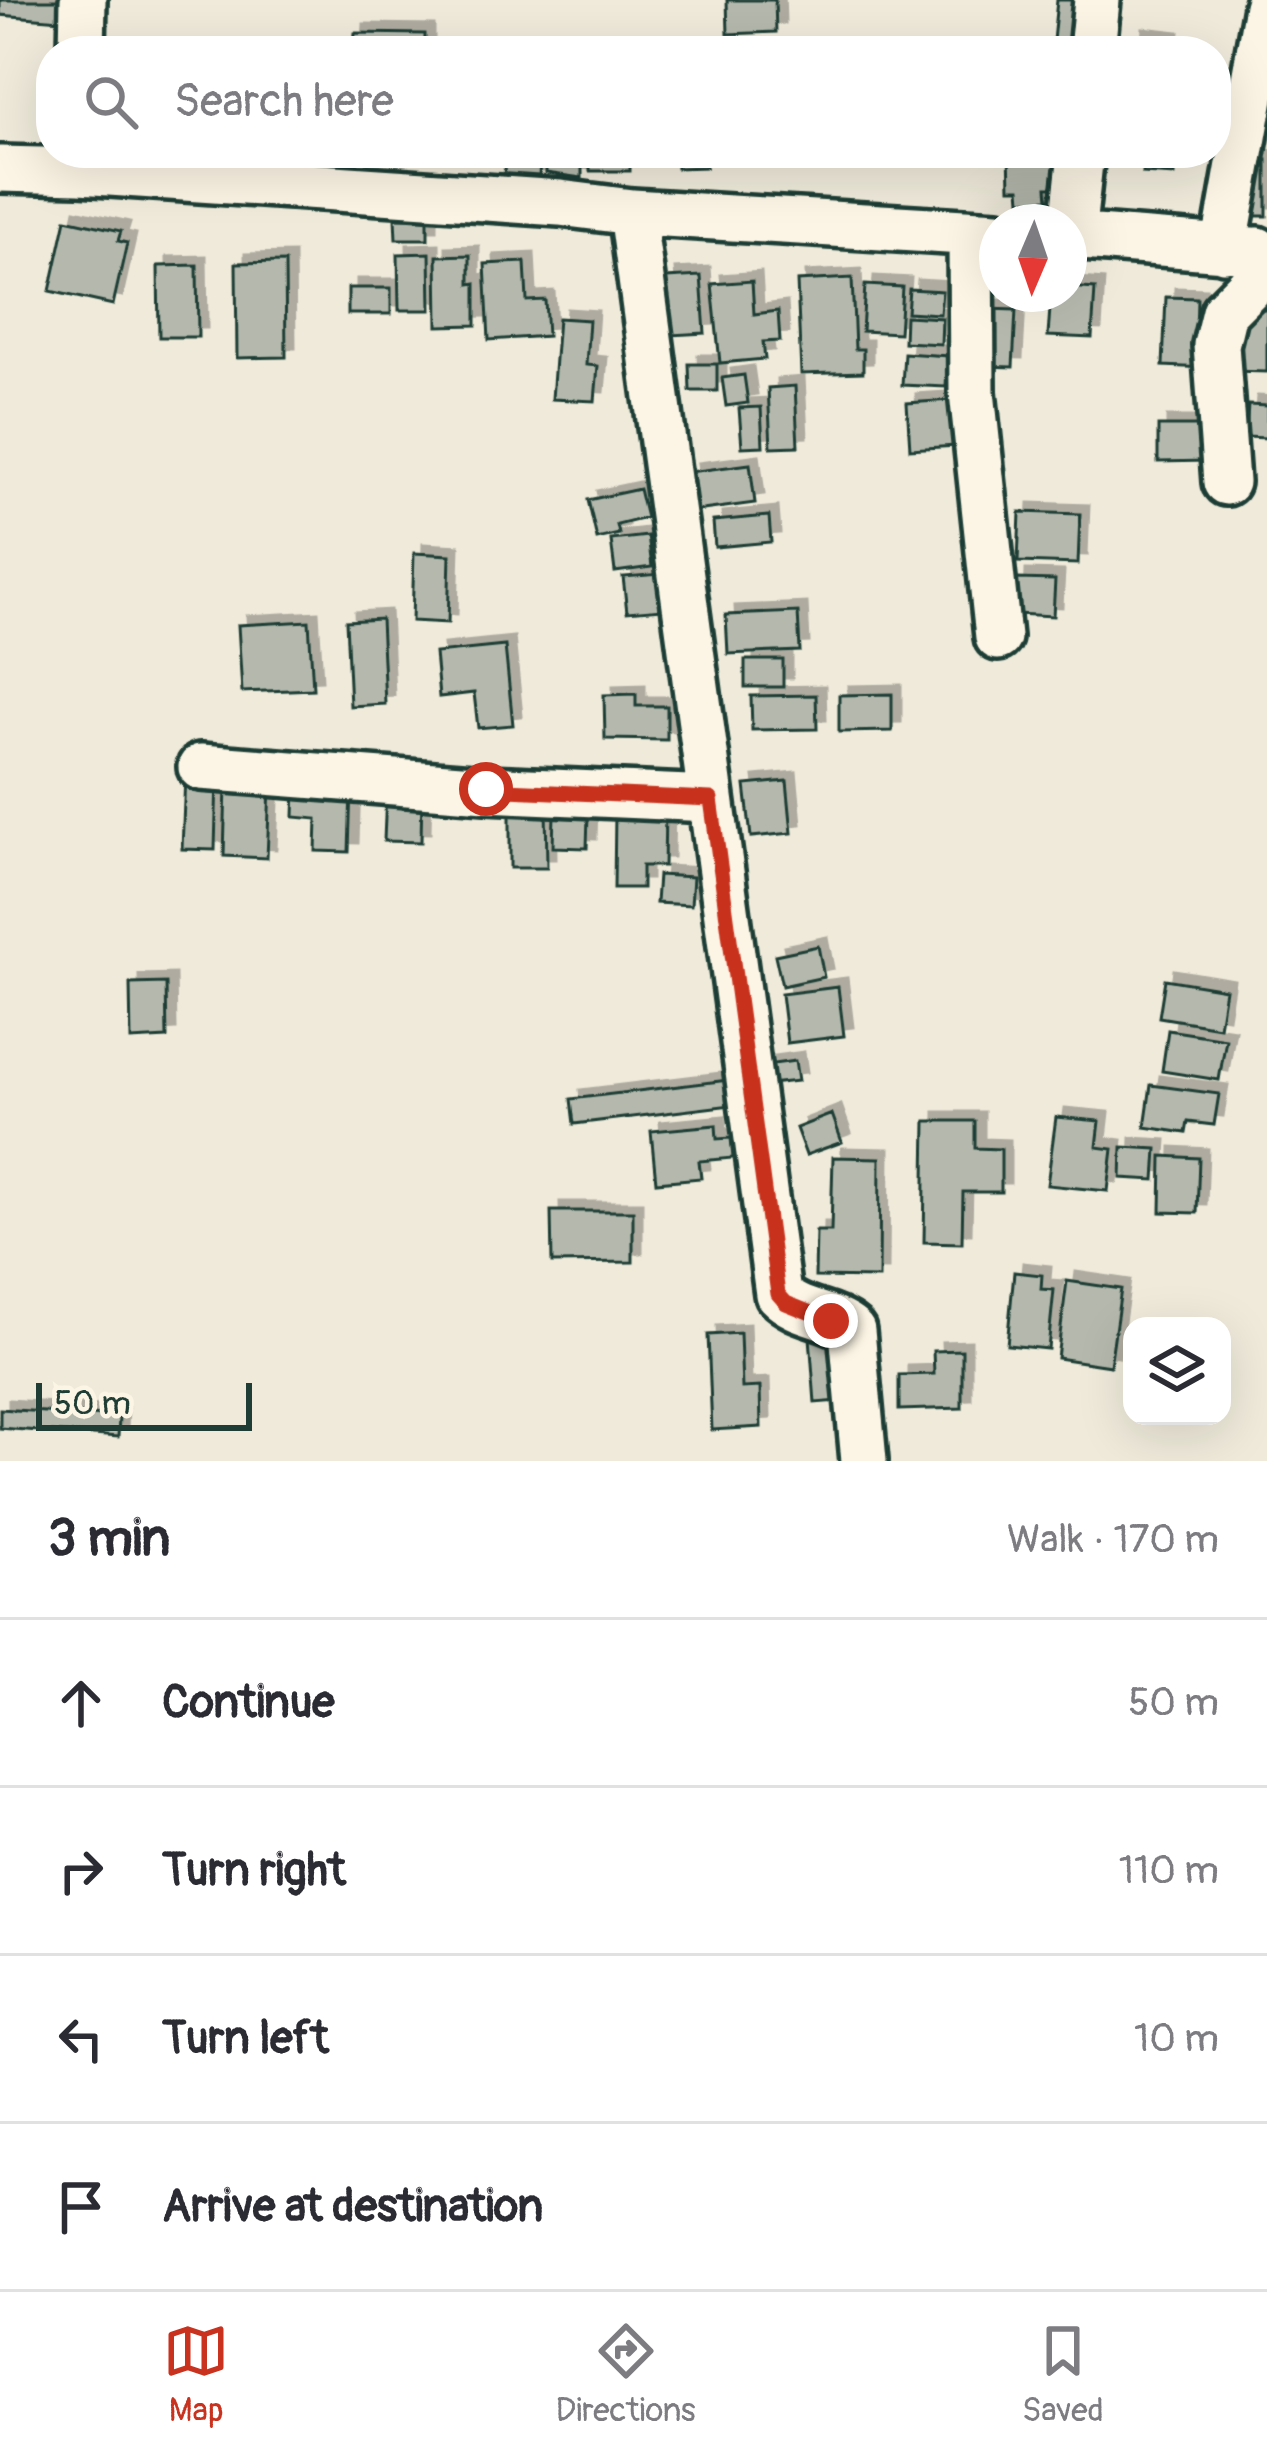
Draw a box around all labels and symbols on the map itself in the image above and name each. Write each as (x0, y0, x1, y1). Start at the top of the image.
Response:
north arrow (979, 204, 1087, 312)
route start (459, 762, 513, 816)
route end (804, 1294, 858, 1348)
scale bar (36, 1377, 252, 1430)

